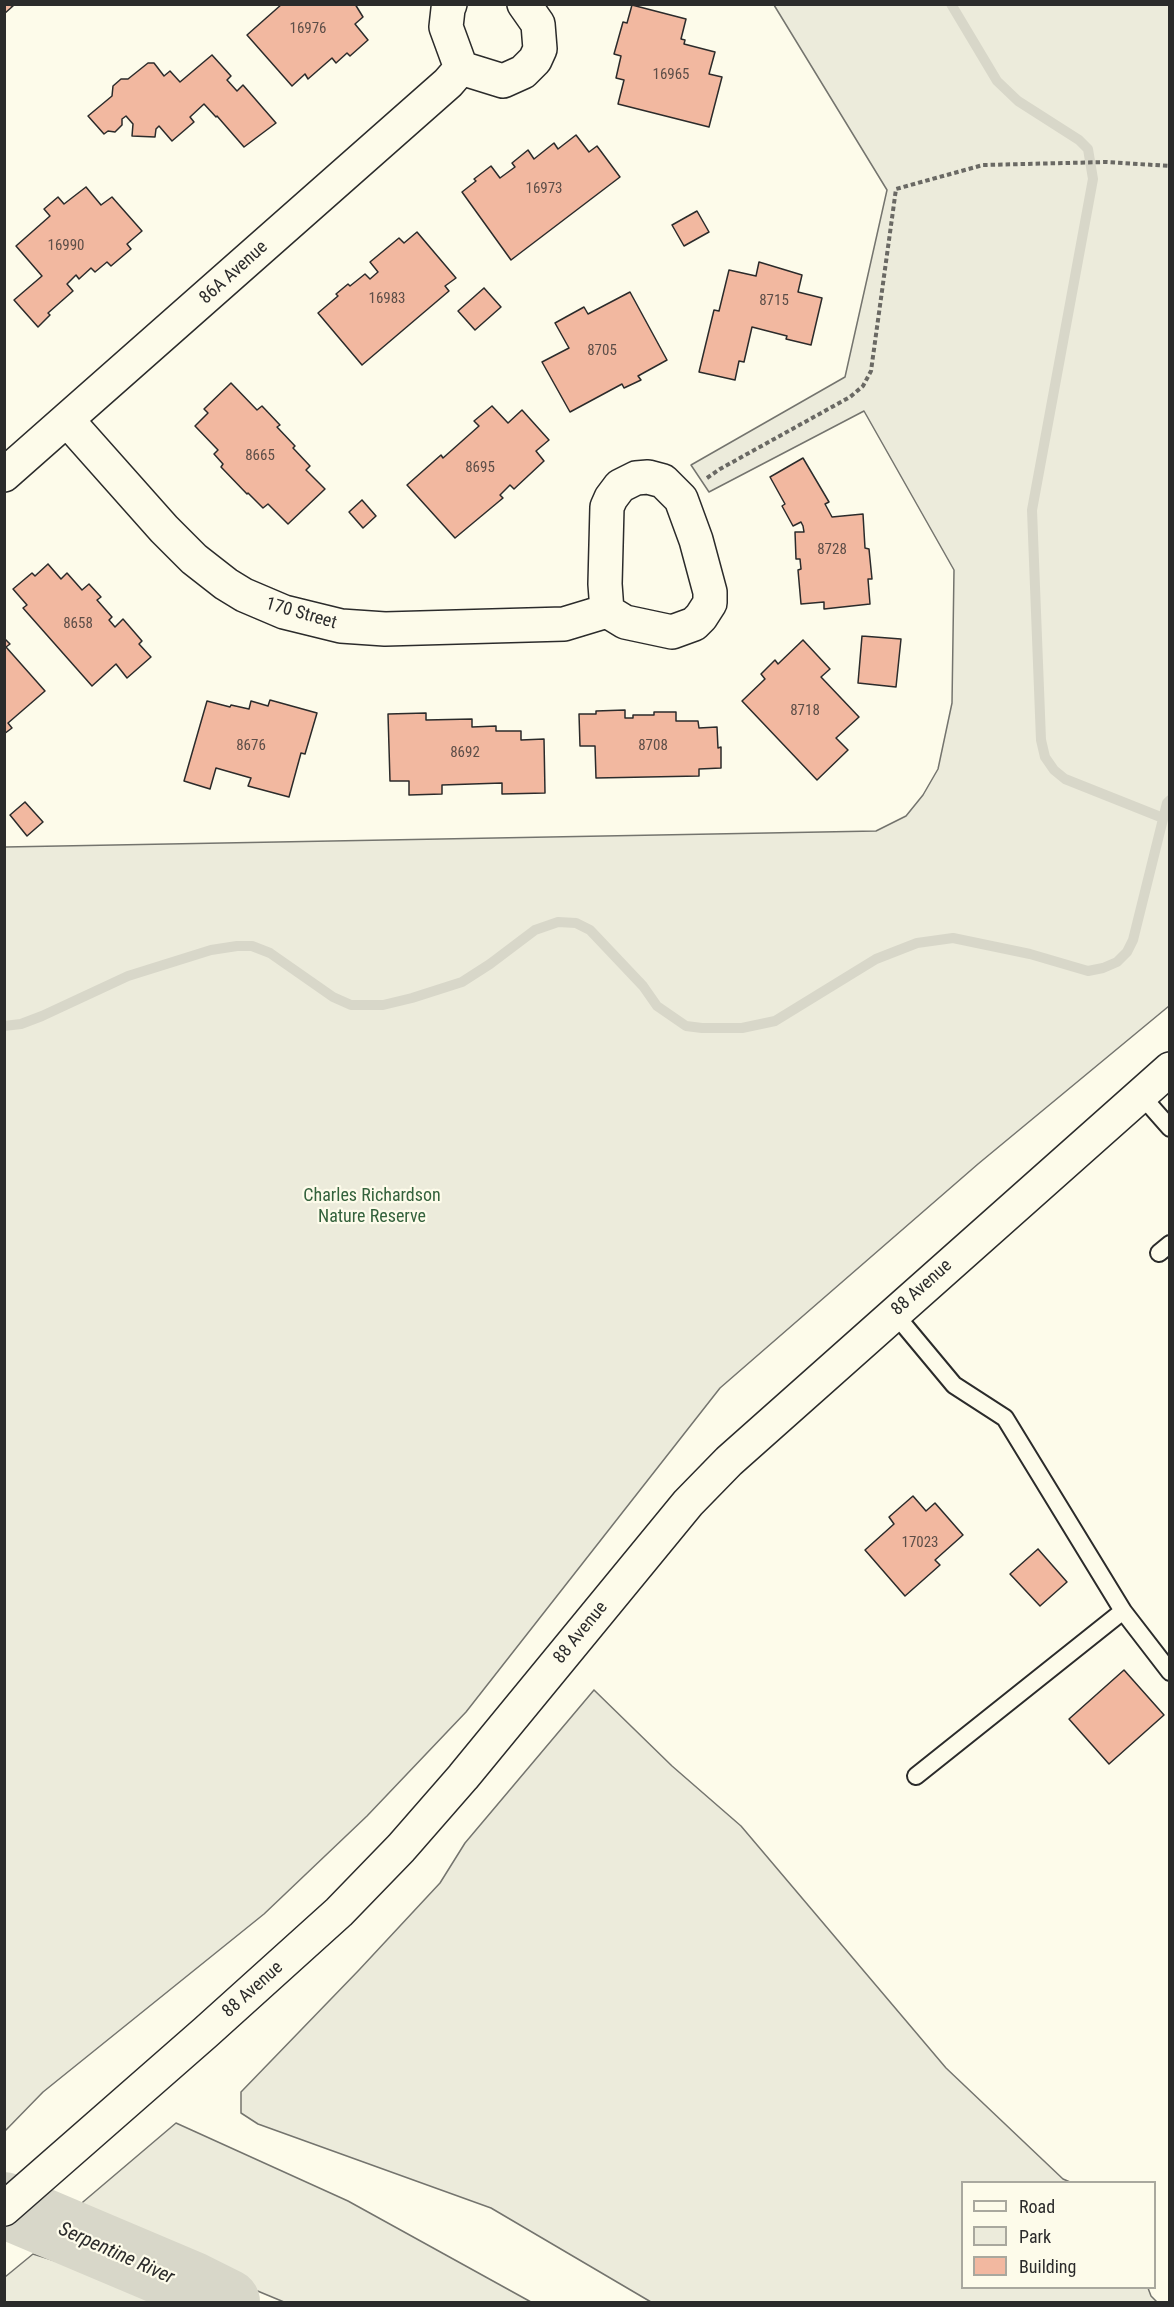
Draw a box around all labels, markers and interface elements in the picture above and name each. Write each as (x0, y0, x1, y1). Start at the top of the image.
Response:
house number: 16976 (289, 20, 327, 38)
house number: 16965 (652, 66, 690, 84)
house number: 16973 (525, 180, 563, 198)
house number: 16990 (47, 237, 85, 255)
street label: 86A Avenue (196, 237, 272, 309)
house number: 16983 (368, 290, 406, 308)
house number: 8715 (759, 292, 789, 310)
house number: 8705 (587, 342, 617, 360)
house number: 8665 (245, 447, 275, 465)
house number: 8695 (465, 459, 495, 477)
house number: 8728 (817, 541, 847, 559)
street label: 170 Street (263, 594, 339, 634)
house number: 8658 (63, 615, 93, 633)
house number: 8718 (790, 702, 820, 720)
house number: 8676 (236, 737, 266, 755)
house number: 8708 (638, 737, 668, 755)
house number: 8692 (450, 744, 480, 762)
park label: Charles Richardson Nature Reserve (303, 1185, 441, 1228)
street label: 88 Avenue (887, 1255, 957, 1321)
house number: 17023 (901, 1534, 939, 1552)
street label: 88 Avenue (549, 1598, 613, 1668)
street label: 88 Avenue (218, 1957, 288, 2023)
legend (961, 2181, 1156, 2289)
text: Road (1019, 2196, 1055, 2217)
water label: Serpentine River (54, 2218, 178, 2290)
text: Park (1019, 2226, 1051, 2247)
text: Building (1019, 2256, 1076, 2277)

